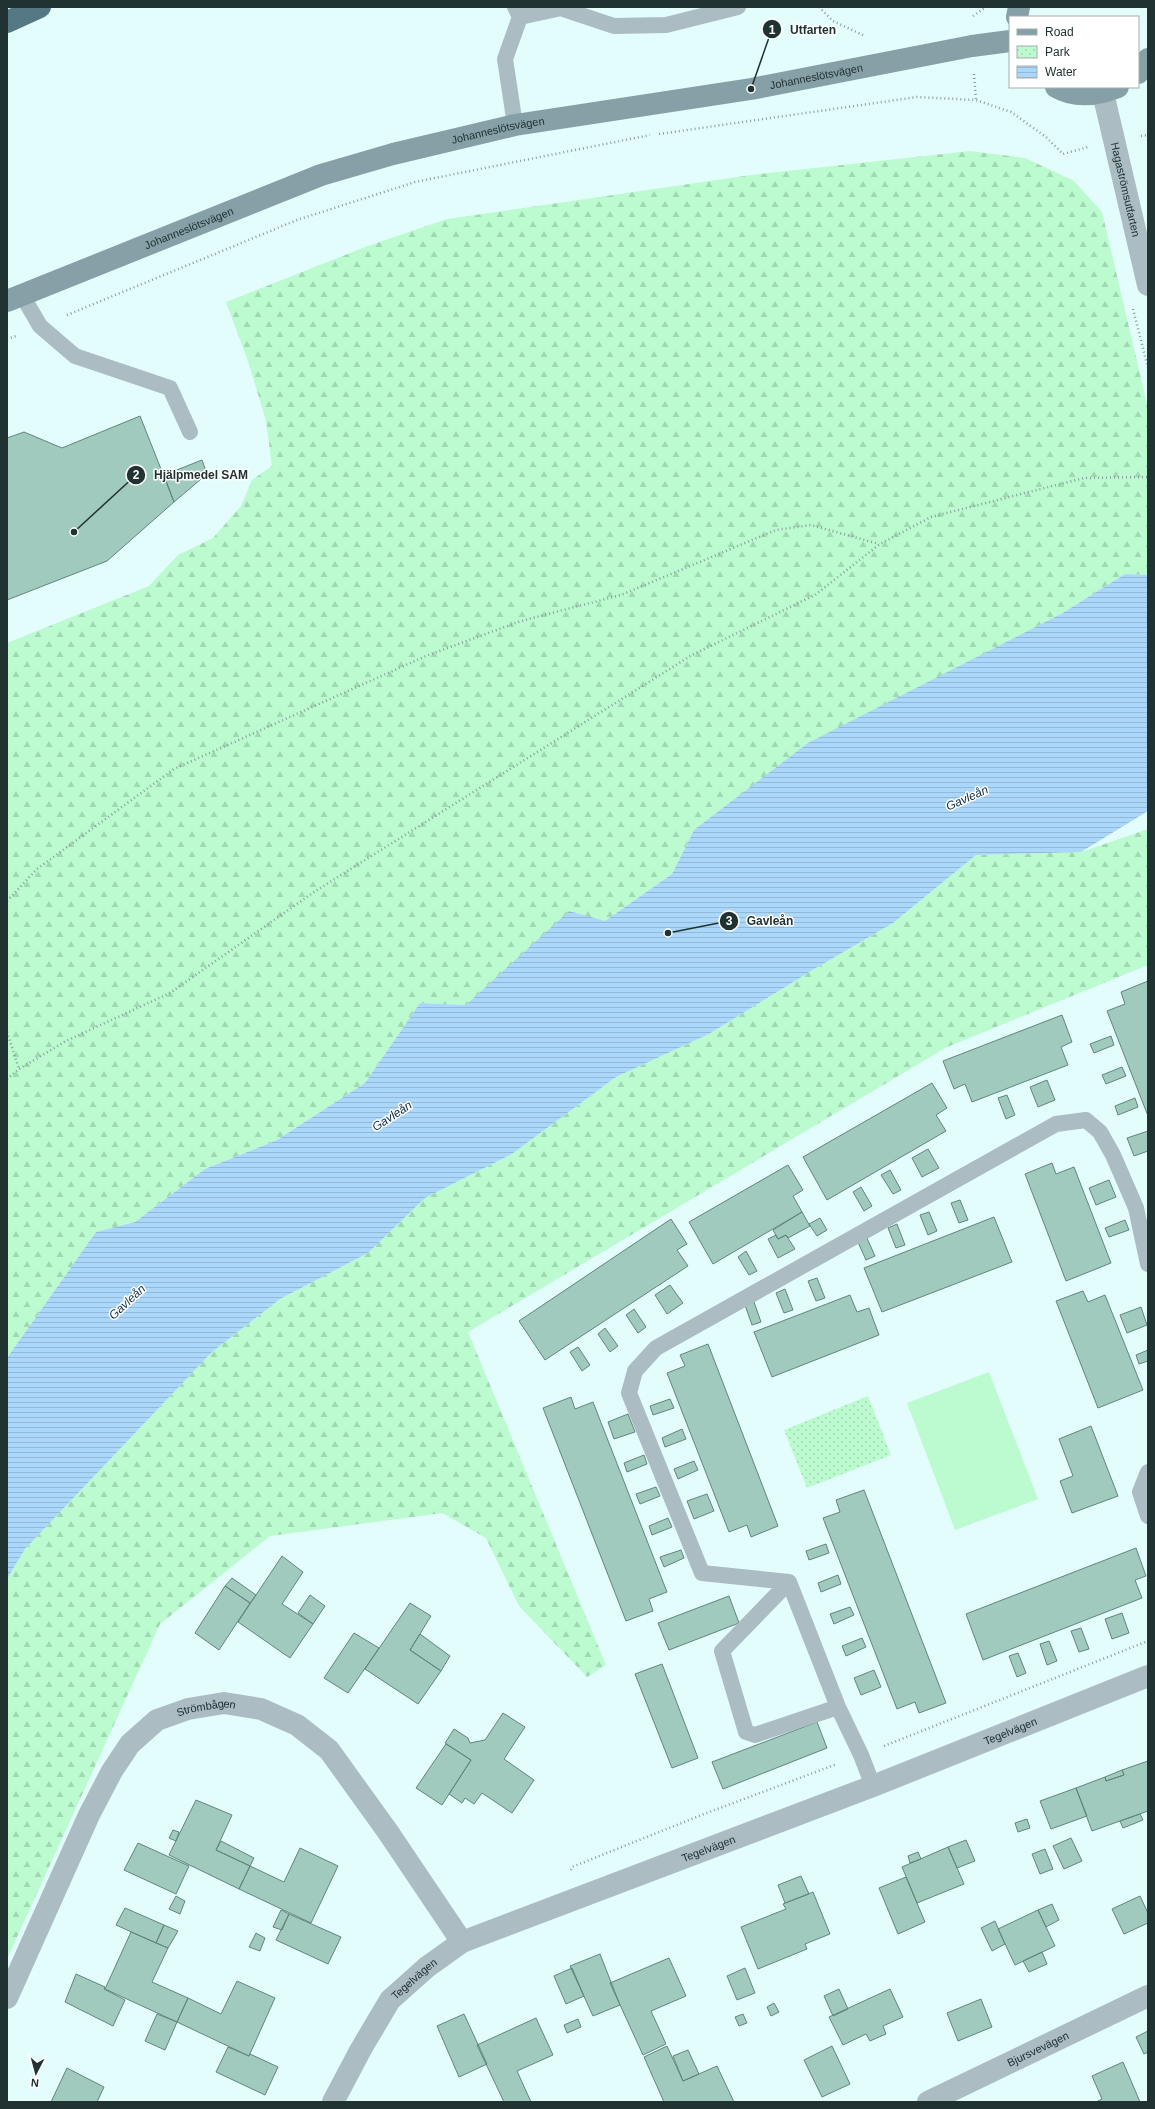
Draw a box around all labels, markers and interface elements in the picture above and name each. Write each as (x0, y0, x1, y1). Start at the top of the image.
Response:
legend (1009, 16, 1139, 88)
callout: Utfarten (762, 17, 844, 41)
text: 1 (769, 23, 776, 37)
text: Utfarten (790, 23, 836, 37)
text: Road (1045, 25, 1074, 39)
text: Park (1045, 45, 1071, 59)
street label: Johanneslötsvägen (769, 61, 864, 91)
text: Water (1045, 65, 1077, 79)
street label: Johanneslötsvägen (450, 115, 545, 146)
street label: Hagaströmsutfarten (1109, 141, 1142, 238)
street label: Johanneslötsvägen (143, 205, 235, 251)
callout: Hjälpmedel SAM (126, 463, 256, 487)
text: 2 (133, 468, 140, 482)
text: Hjälpmedel SAM (154, 468, 248, 482)
water label: Gavleån (944, 782, 991, 813)
callout: Gavleån (719, 909, 801, 933)
text: 3 (726, 914, 733, 928)
text: Gavleån (747, 914, 793, 928)
water label: Gavleån (369, 1098, 415, 1134)
water label: Gavleån (106, 1281, 148, 1322)
street label: Strömbågen (175, 1697, 237, 1719)
street label: Tegelvägen (982, 1715, 1039, 1747)
street label: Tegelvägen (680, 1833, 737, 1864)
street label: Tegelvägen (389, 1956, 439, 2002)
street label: Bjursvevägen (1005, 2029, 1071, 2069)
north arrow (16, 2053, 56, 2093)
text: N (30, 2077, 40, 2089)

